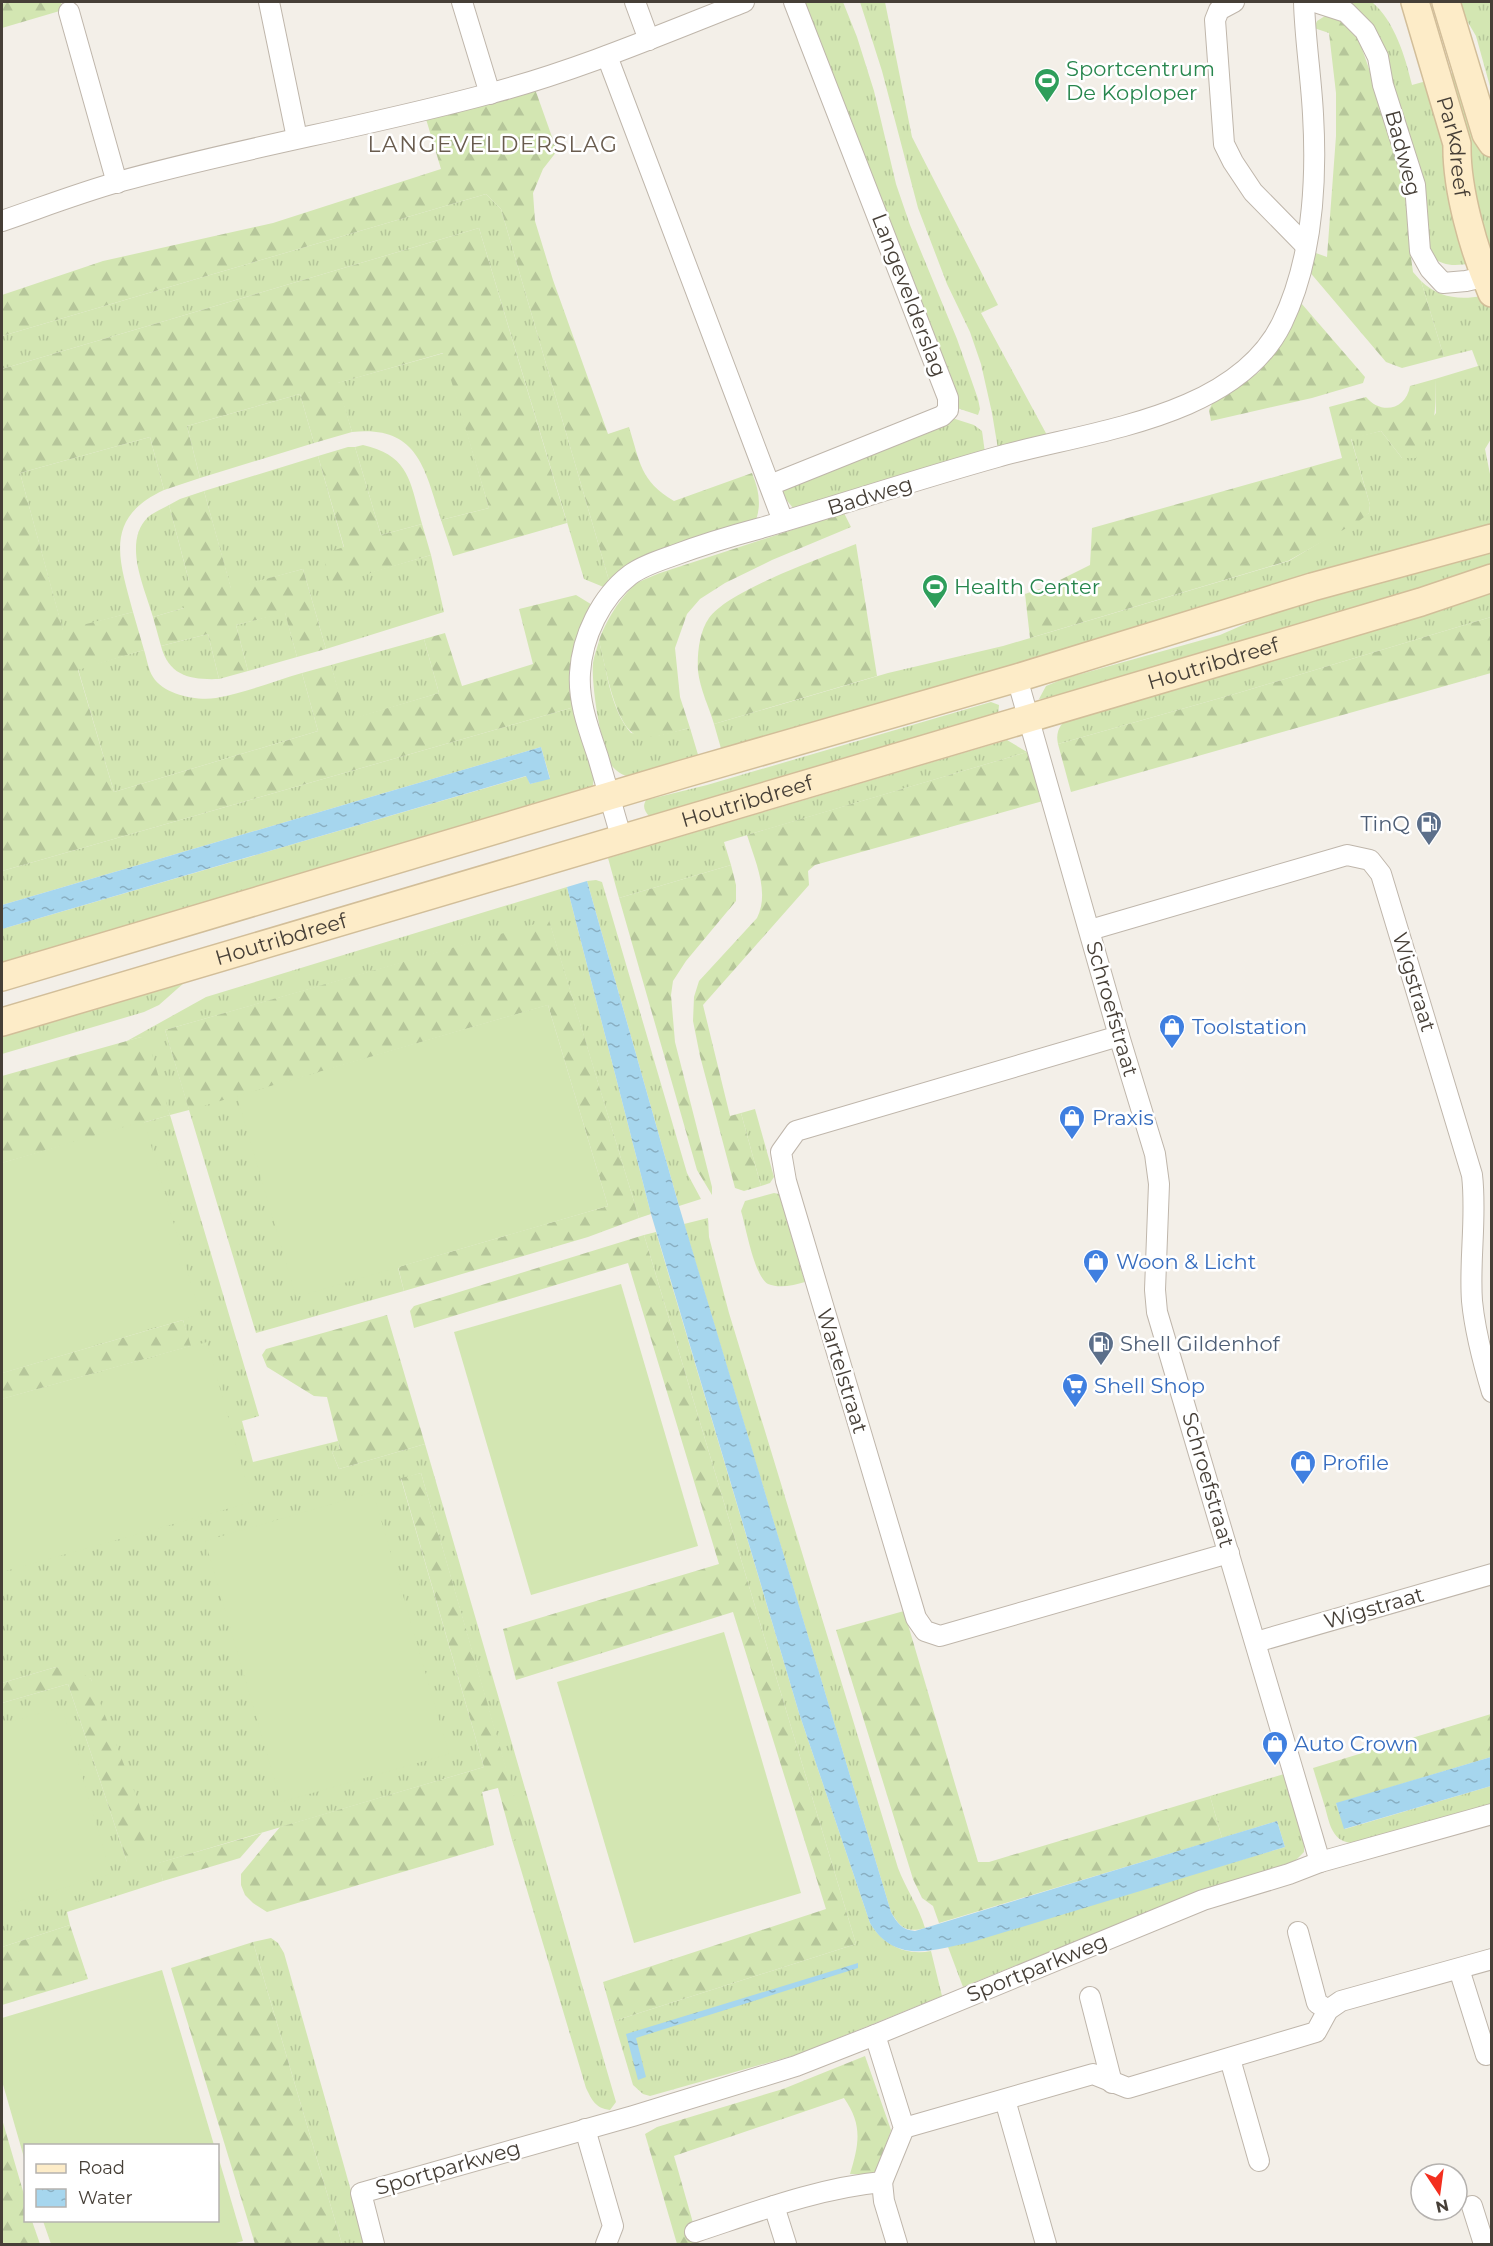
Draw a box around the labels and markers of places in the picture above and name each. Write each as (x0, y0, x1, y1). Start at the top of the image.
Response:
place label: Sportcentrum De Koploper (1066, 56, 1215, 105)
sports icon: Sportcentrum De Koploper (1032, 66, 1062, 104)
sports icon: Health Center (920, 572, 950, 610)
place label: Health Center (954, 574, 1100, 599)
fuel station icon: TinQ (1414, 809, 1444, 847)
place label: TinQ (1360, 811, 1410, 836)
shop icon: Toolstation (1157, 1012, 1187, 1050)
place label: Toolstation (1192, 1014, 1307, 1039)
shop icon: Praxis (1057, 1103, 1087, 1141)
place label: Praxis (1092, 1105, 1154, 1130)
shop icon: Woon & Licht (1081, 1247, 1111, 1285)
place label: Woon & Licht (1116, 1249, 1256, 1274)
fuel station icon: Shell Gildenhof (1086, 1329, 1116, 1367)
place label: Shell Gildenhof (1120, 1331, 1281, 1356)
supermarket icon: Shell Shop (1060, 1371, 1090, 1409)
place label: Shell Shop (1094, 1373, 1205, 1398)
shop icon: Profile (1288, 1448, 1318, 1486)
place label: Profile (1322, 1450, 1389, 1475)
shop icon: Auto Crown (1260, 1729, 1290, 1767)
place label: Auto Crown (1294, 1731, 1418, 1756)

